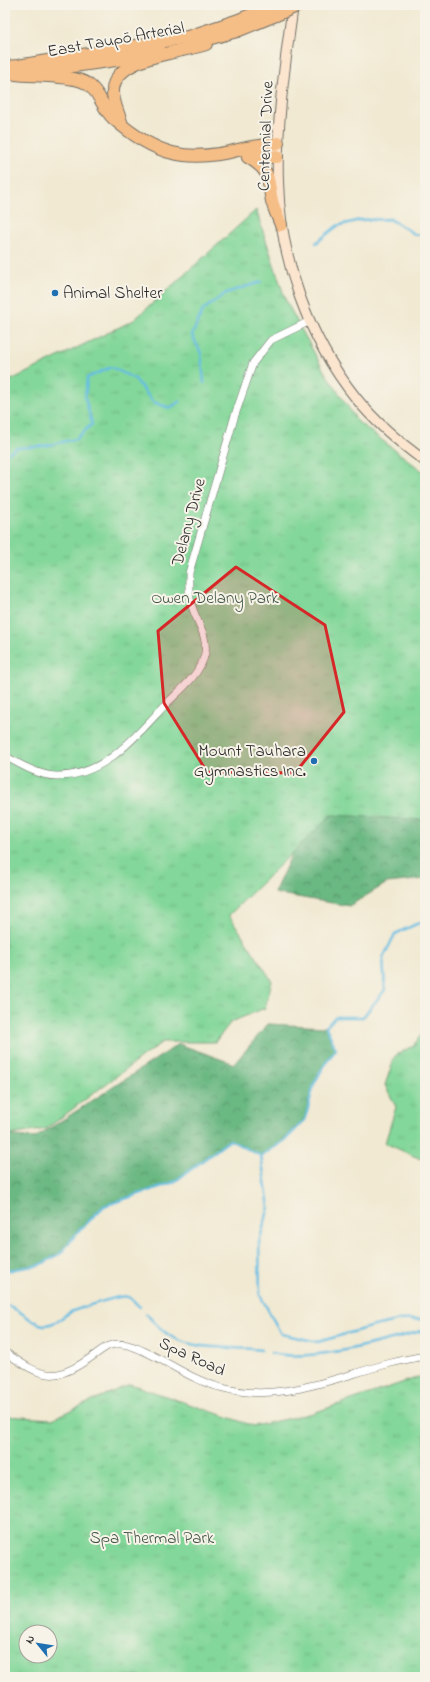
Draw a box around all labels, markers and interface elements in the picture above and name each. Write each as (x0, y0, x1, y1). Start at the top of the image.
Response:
street label: East Taupō Arterial (46, 16, 186, 64)
street label: Centennial Drive (252, 80, 280, 192)
place label: Animal Shelter (63, 281, 163, 306)
marker: Animal Shelter (50, 288, 60, 298)
street label: Delany Drive (165, 475, 214, 570)
park label: Owen Delany Park (151, 586, 279, 612)
place label: Mount Tauhara Gymnastics Inc. (194, 739, 307, 785)
marker: Mount Tauhara Gymnastics Inc. (309, 756, 319, 766)
street label: Spa Road (155, 1331, 230, 1383)
park label: Spa Thermal Park (90, 1526, 215, 1551)
north arrow (18, 1624, 58, 1664)
text: N (21, 1632, 39, 1647)

